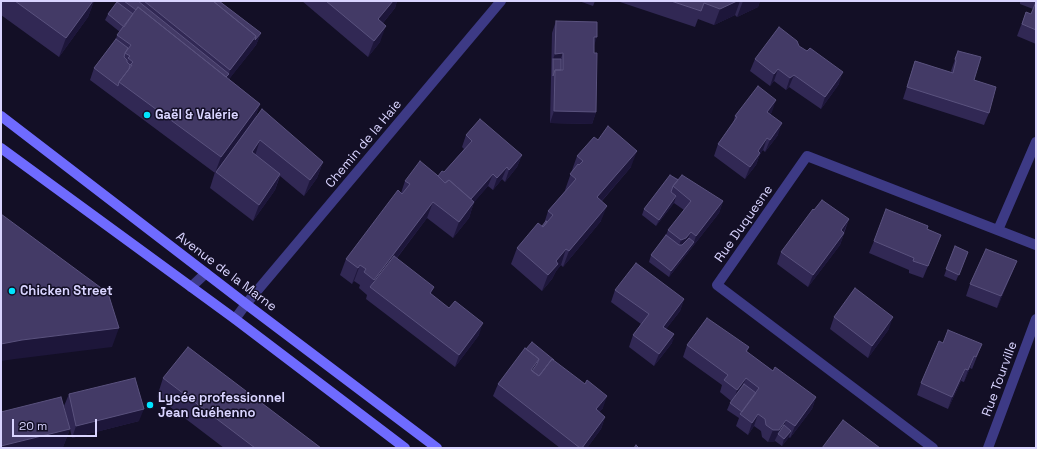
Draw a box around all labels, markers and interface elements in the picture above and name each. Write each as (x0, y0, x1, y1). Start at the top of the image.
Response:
street label: Chemin de la Haie (323, 97, 405, 191)
place label: Gaël & Valérie (155, 107, 238, 123)
marker: Gaël & Valérie (142, 110, 152, 120)
street label: Rue Duquesne (712, 183, 776, 265)
street label: Avenue de la Marne (173, 229, 279, 315)
place label: Chicken Street (20, 283, 113, 299)
marker: Chicken Street (7, 286, 17, 296)
street label: Rue Tourville (979, 339, 1021, 419)
place label: Lycée professionnel Jean Guéhenno (158, 390, 285, 421)
marker: Lycée professionnel Jean Guéhenno (145, 400, 155, 410)
scale bar (14, 411, 99, 437)
text: 20 m (19, 418, 47, 434)

